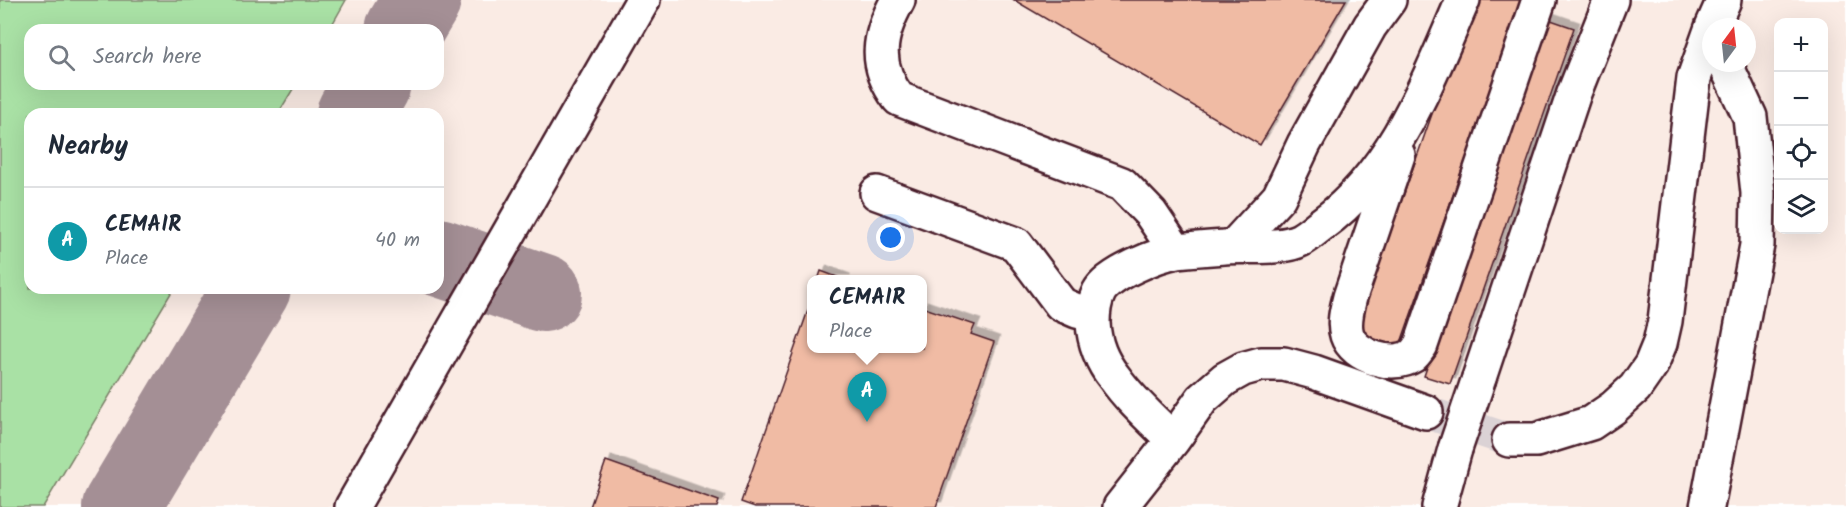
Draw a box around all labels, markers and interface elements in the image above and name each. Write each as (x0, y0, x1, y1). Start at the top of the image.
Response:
north arrow (1702, 18, 1756, 72)
map controls (1774, 18, 1828, 234)
button: + (1774, 18, 1828, 72)
search box (24, 24, 444, 90)
text: Search here (93, 40, 201, 75)
icon: search (45, 41, 78, 74)
button: − (1774, 72, 1828, 126)
text: Nearby (48, 126, 128, 168)
button: locate (1774, 126, 1828, 180)
button: layers (1774, 180, 1828, 234)
text: CEMAIR (105, 208, 181, 243)
your location (876, 223, 905, 252)
text: A (61, 225, 74, 257)
text: 40 m (375, 225, 420, 257)
text: Place (105, 243, 148, 275)
popup (807, 275, 927, 353)
text: CEMAIR (829, 281, 905, 316)
text: Place (829, 316, 872, 348)
pin: A (848, 372, 886, 422)

